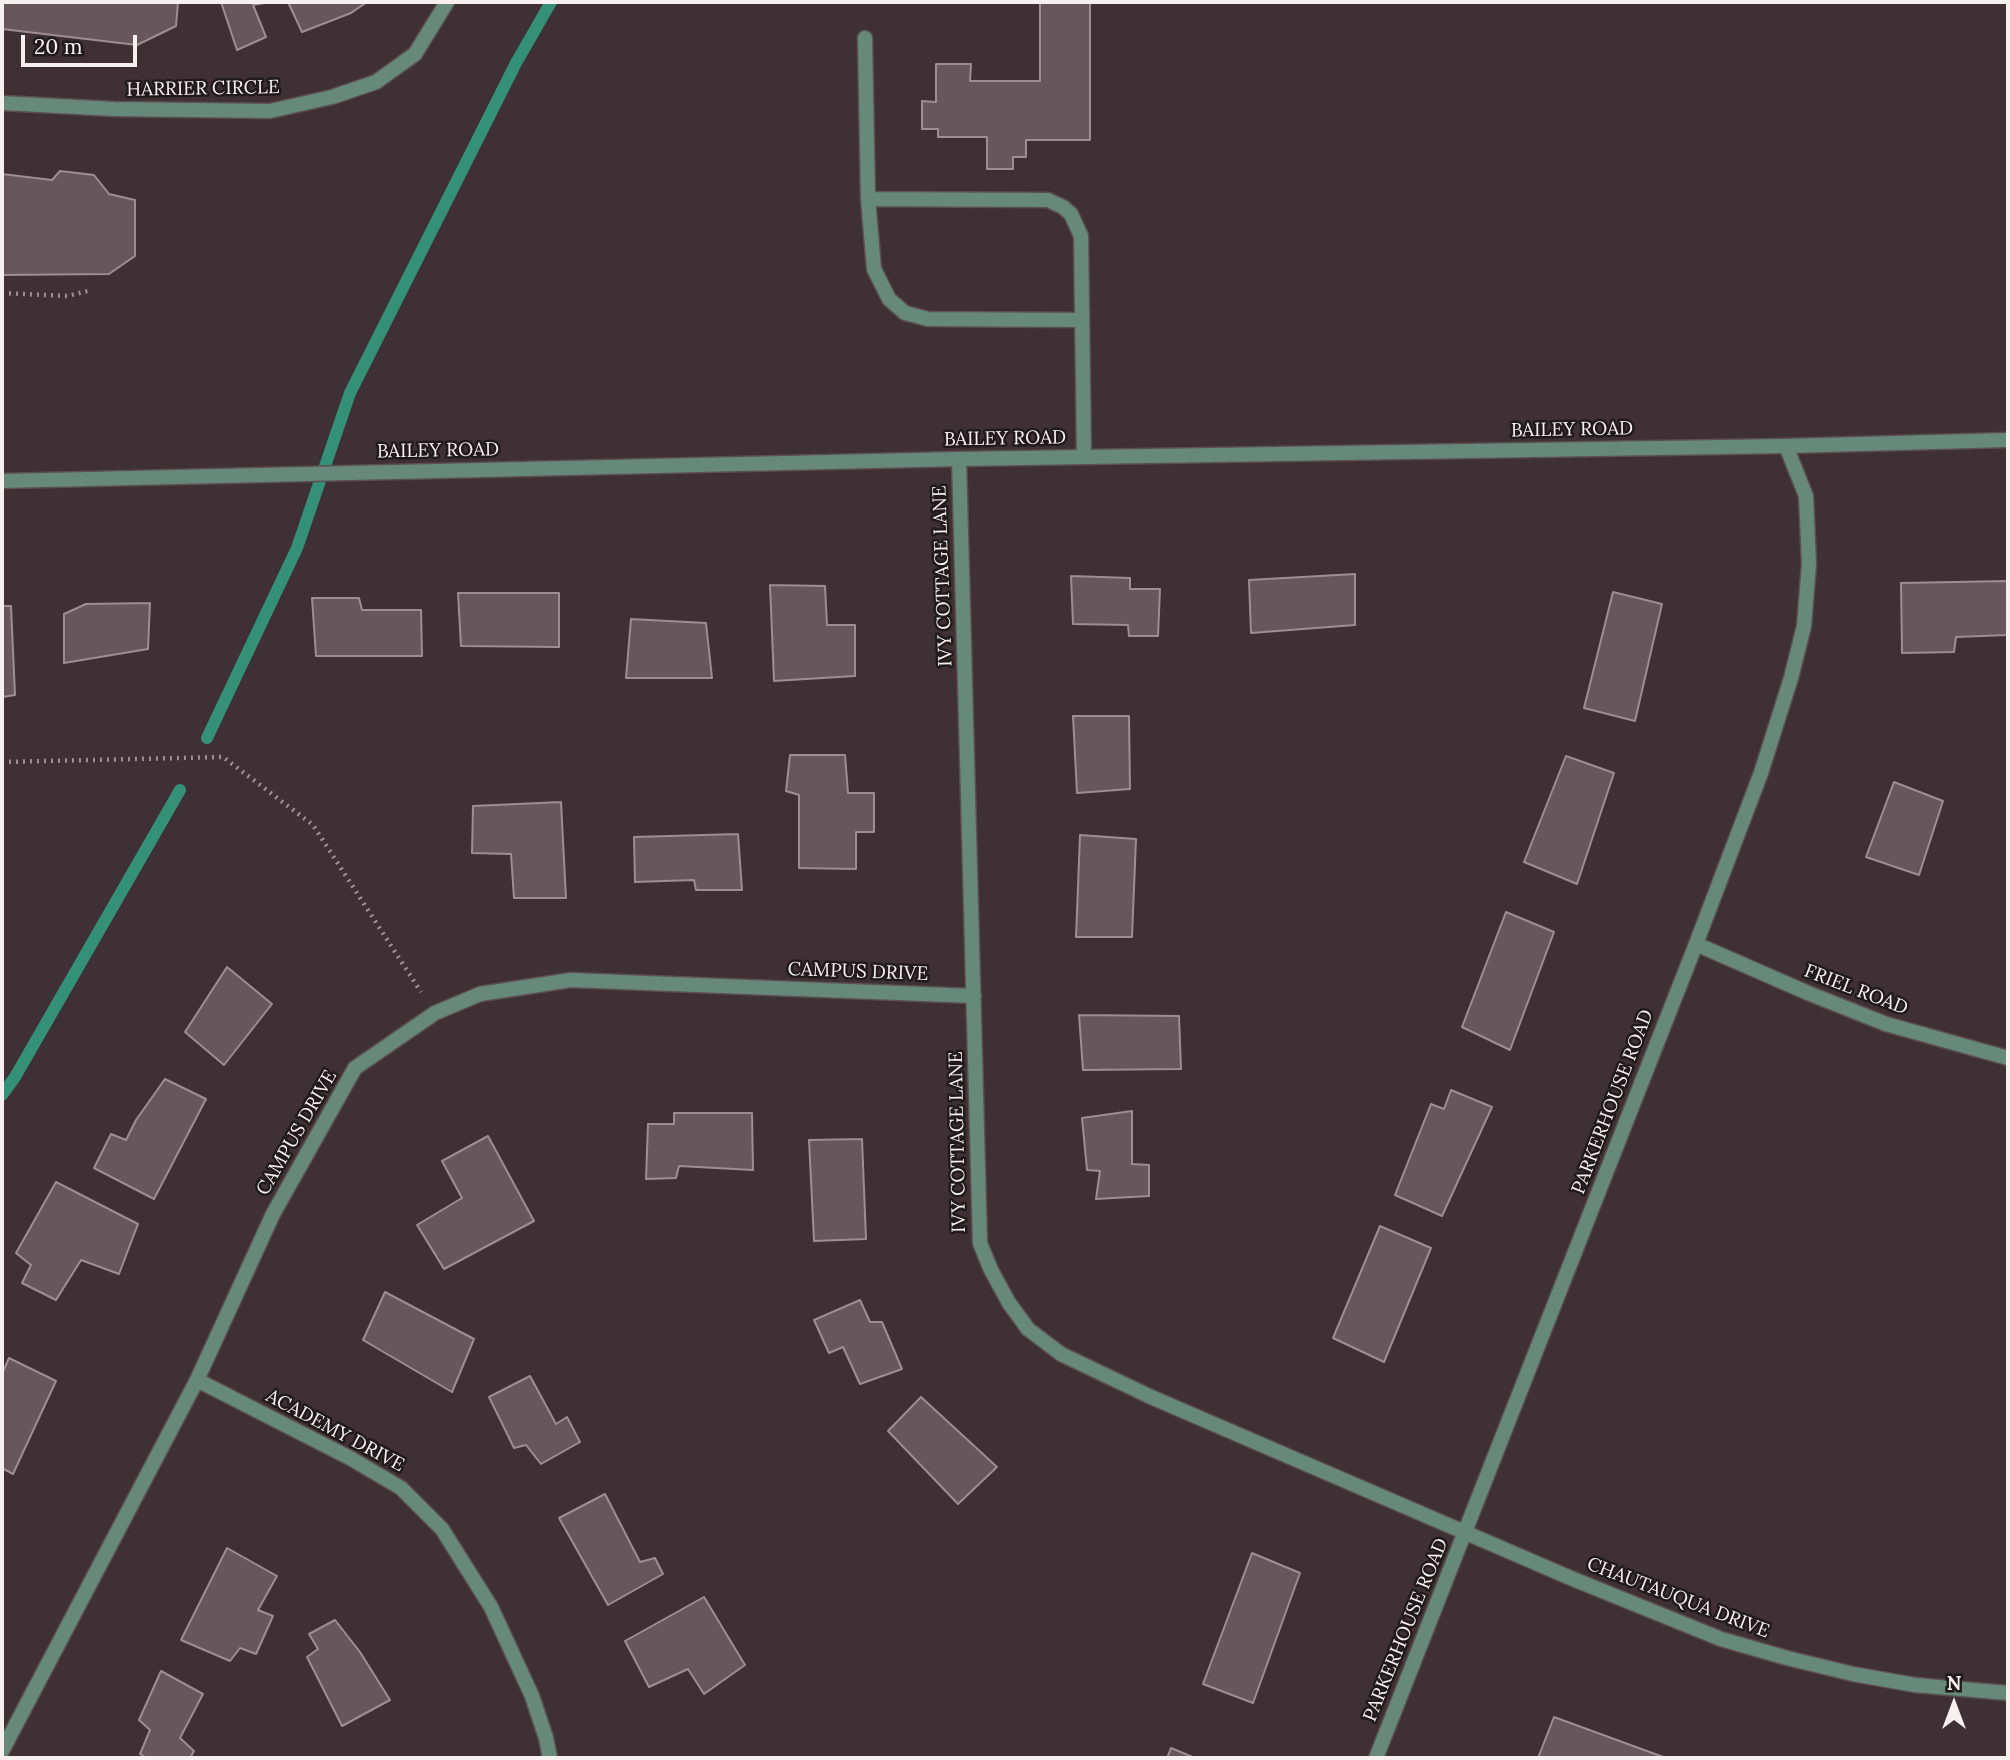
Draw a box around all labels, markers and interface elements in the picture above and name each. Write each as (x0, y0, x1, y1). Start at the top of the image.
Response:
scale bar (24, 21, 140, 65)
text: 20 m (34, 33, 83, 60)
street label: HARRIER CIRCLE (126, 76, 280, 102)
street label: BAILEY ROAD (1511, 418, 1633, 442)
street label: BAILEY ROAD (944, 427, 1066, 451)
street label: BAILEY ROAD (377, 439, 499, 463)
street label: IVY COTTAGE LANE (928, 485, 958, 667)
street label: CAMPUS DRIVE (787, 958, 929, 986)
street label: FRIEL ROAD (1801, 960, 1911, 1020)
street label: PARKERHOUSE ROAD (1567, 1007, 1659, 1197)
street label: IVY COTTAGE LANE (945, 1051, 971, 1233)
street label: CAMPUS DRIVE (252, 1066, 342, 1200)
street label: ACADEMY DRIVE (262, 1385, 408, 1477)
street label: PARKERHOUSE ROAD (1359, 1535, 1453, 1725)
street label: CHAUTAUQUA DRIVE (1584, 1553, 1772, 1643)
north arrow (1919, 1669, 1989, 1739)
text: N (1947, 1671, 1961, 1695)

